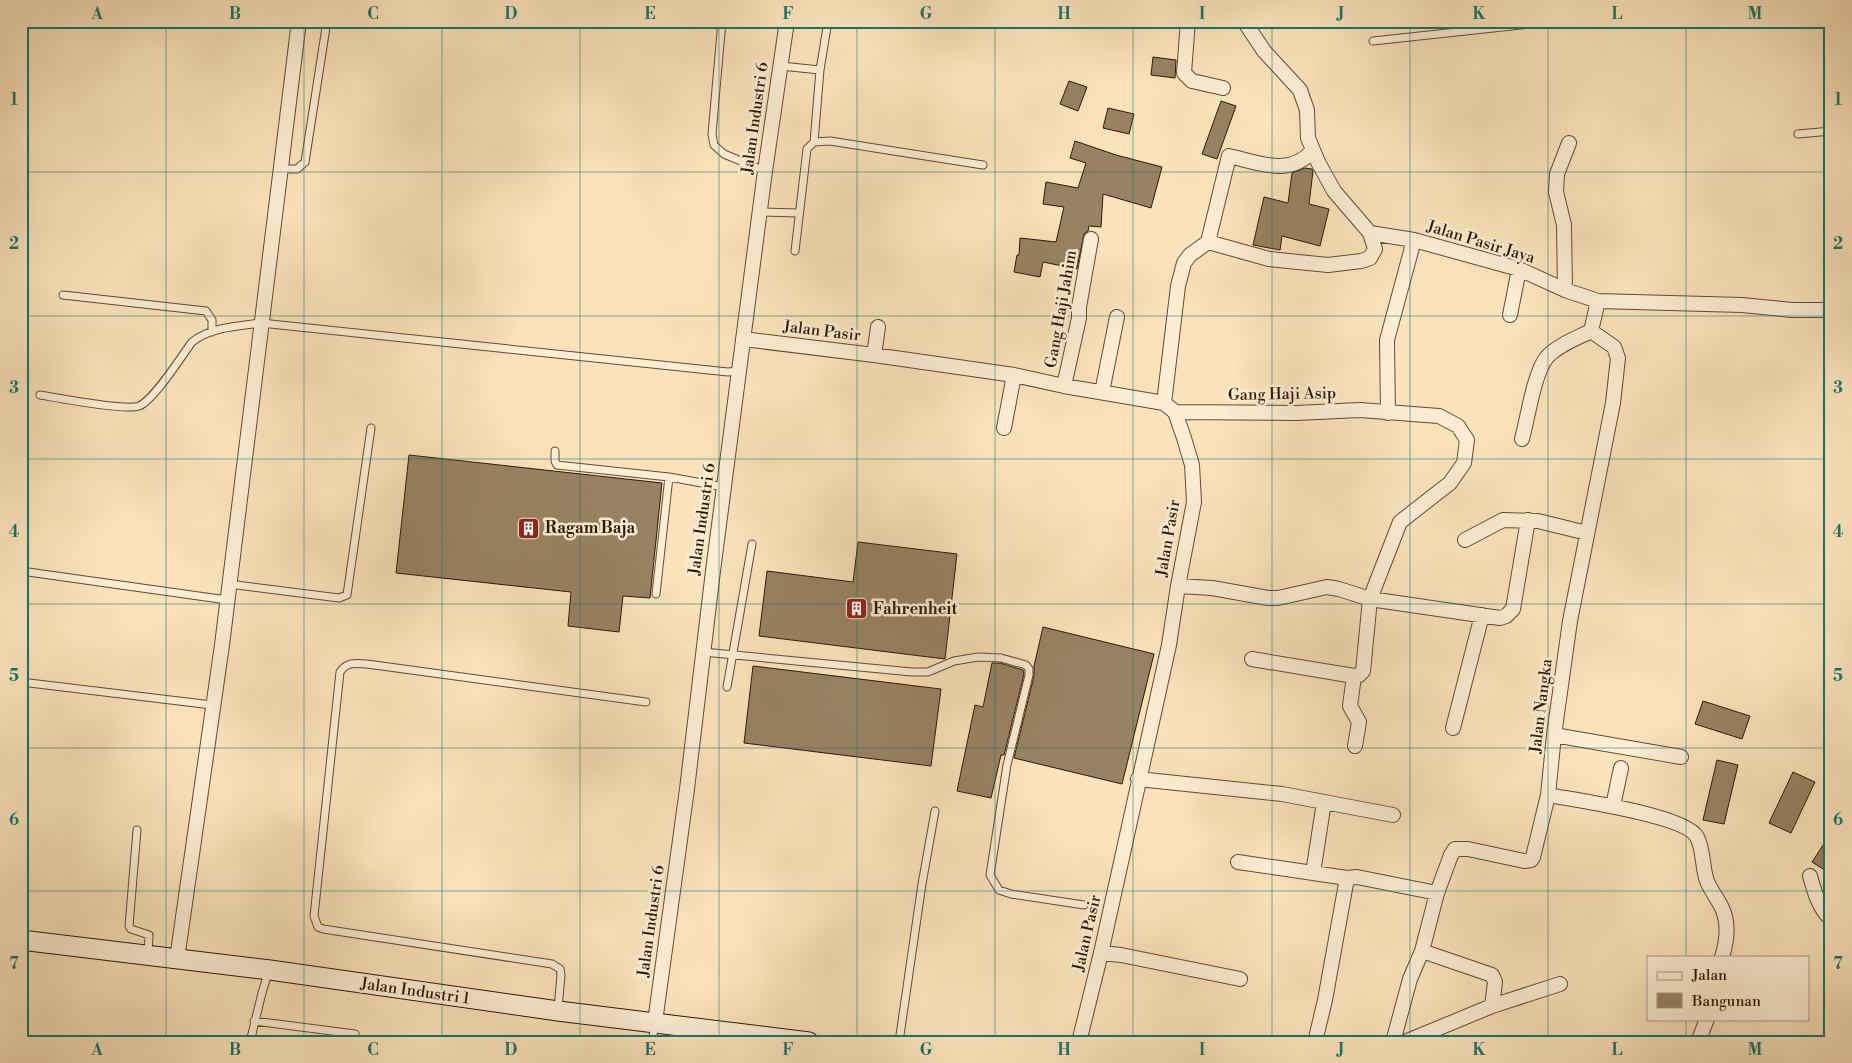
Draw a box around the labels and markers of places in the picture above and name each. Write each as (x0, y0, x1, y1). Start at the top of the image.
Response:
building icon: Ragam Baja (517, 516, 541, 540)
place label: Ragam Baja (545, 518, 636, 538)
building icon: Fahrenheit (845, 597, 869, 621)
place label: Fahrenheit (873, 599, 957, 619)

